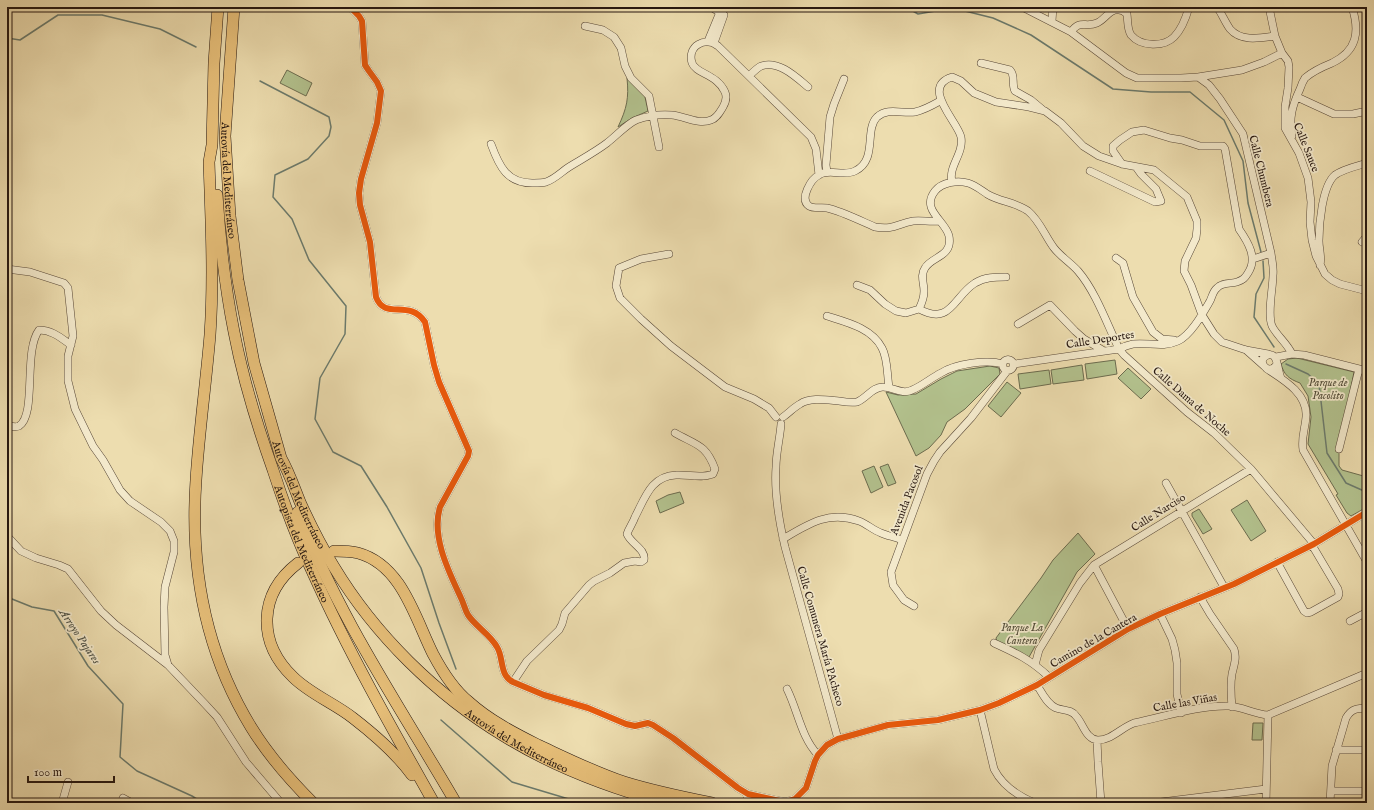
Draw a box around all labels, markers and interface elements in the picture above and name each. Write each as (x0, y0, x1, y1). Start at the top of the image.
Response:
street label: Autovía del Mediterráneo (217, 121, 239, 240)
street label: Calle Sauce (1290, 121, 1322, 174)
street label: Calle Chumbera (1245, 134, 1277, 209)
street label: Calle Deportes (1065, 328, 1135, 352)
street label: Calle Dama de Noche (1149, 364, 1233, 440)
park label: Parque de Pacolito (1309, 376, 1348, 403)
street label: Autovía del Mediterráneo (268, 438, 328, 552)
street label: Avenida Pacosol (887, 464, 927, 538)
street label: Autopista del Mediterráneo (270, 483, 332, 605)
street label: Calle Narciso (1129, 491, 1188, 535)
street label: Calle Comunera María PAcheco (793, 565, 847, 708)
water label: Arroyo Pajares (54, 604, 104, 667)
street label: Camino de la Cantera (1048, 610, 1140, 671)
park label: Parque La Cantera (1001, 621, 1043, 648)
street label: Calle las Viñas (1152, 690, 1218, 715)
street label: Autovía del Mediterráneo (461, 706, 570, 777)
scale bar (28, 758, 114, 784)
text: 100 m (34, 765, 62, 780)

